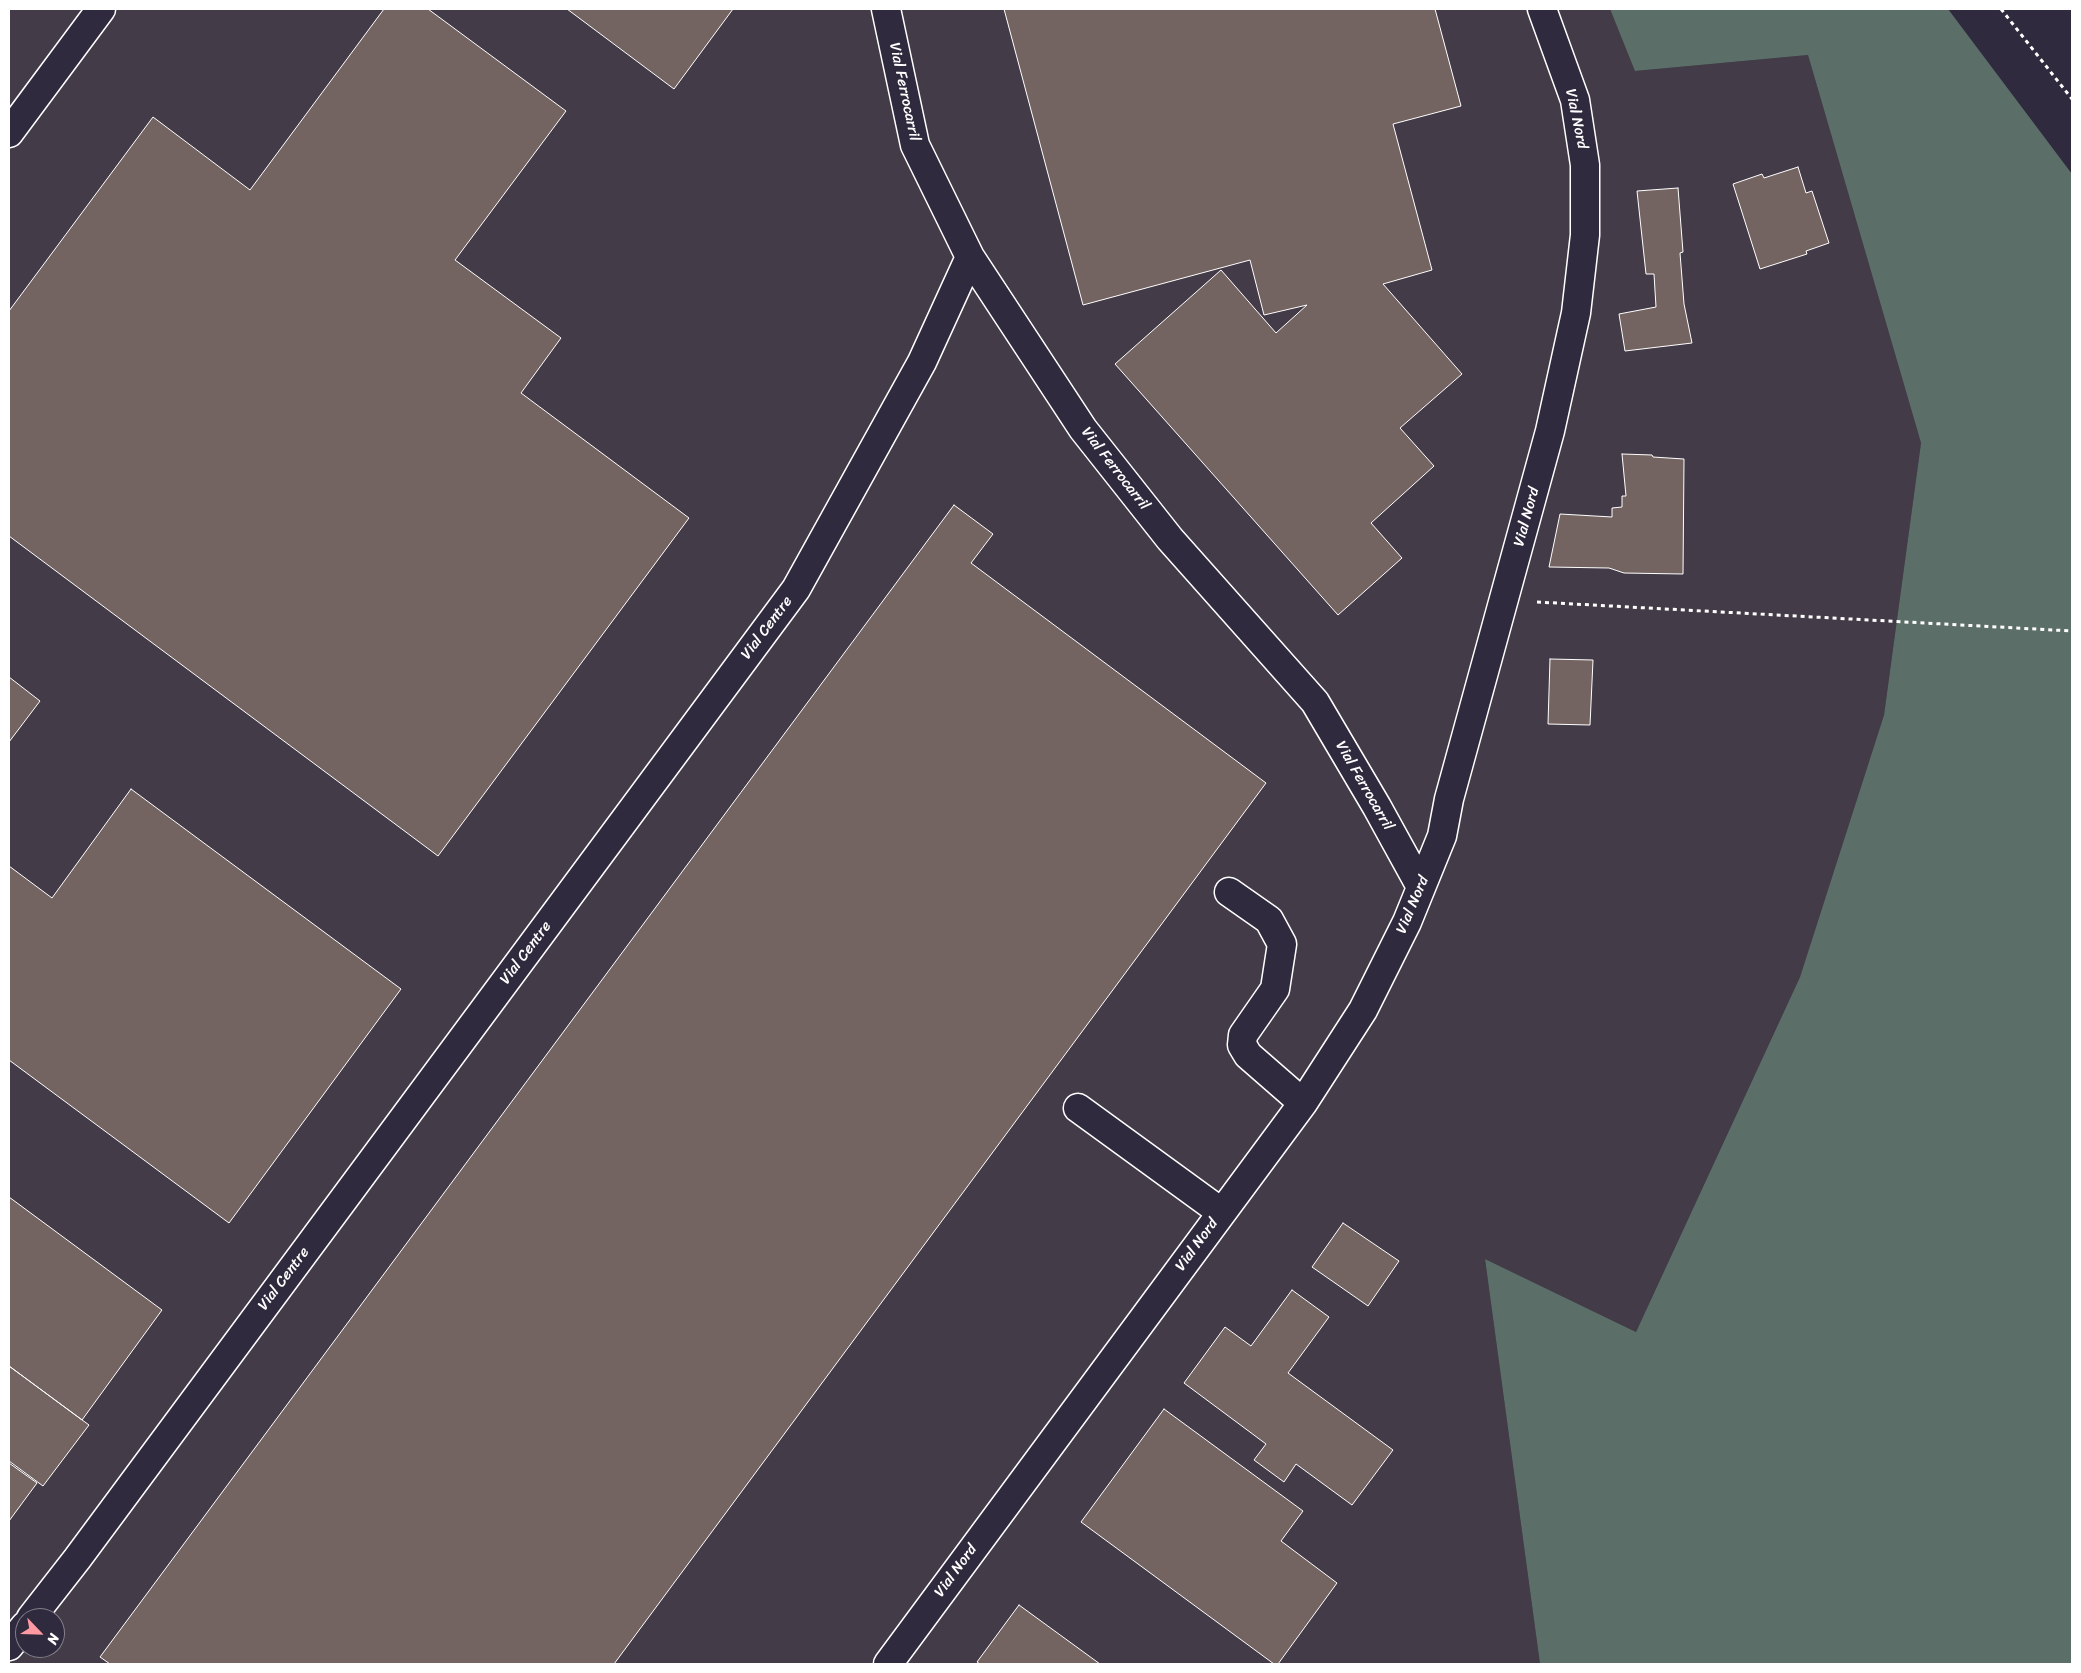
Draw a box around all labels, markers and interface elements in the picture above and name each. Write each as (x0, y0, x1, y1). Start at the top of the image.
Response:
street label: Vial Ferrocarril (885, 41, 923, 143)
street label: Vial Nord (1561, 87, 1591, 151)
street label: Vial Ferrocarril (1077, 424, 1153, 514)
street label: Vial Nord (1510, 485, 1544, 549)
street label: Vial Centre (737, 593, 797, 663)
street label: Vial Ferrocarril (1331, 738, 1397, 834)
street label: Vial Nord (1393, 873, 1433, 937)
street label: Vial Centre (496, 918, 556, 988)
street label: Vial Nord (1172, 1215, 1222, 1275)
street label: Vial Centre (254, 1244, 314, 1314)
street label: Vial Nord (931, 1541, 981, 1601)
north arrow (15, 1608, 65, 1658)
text: N (40, 1629, 67, 1648)

